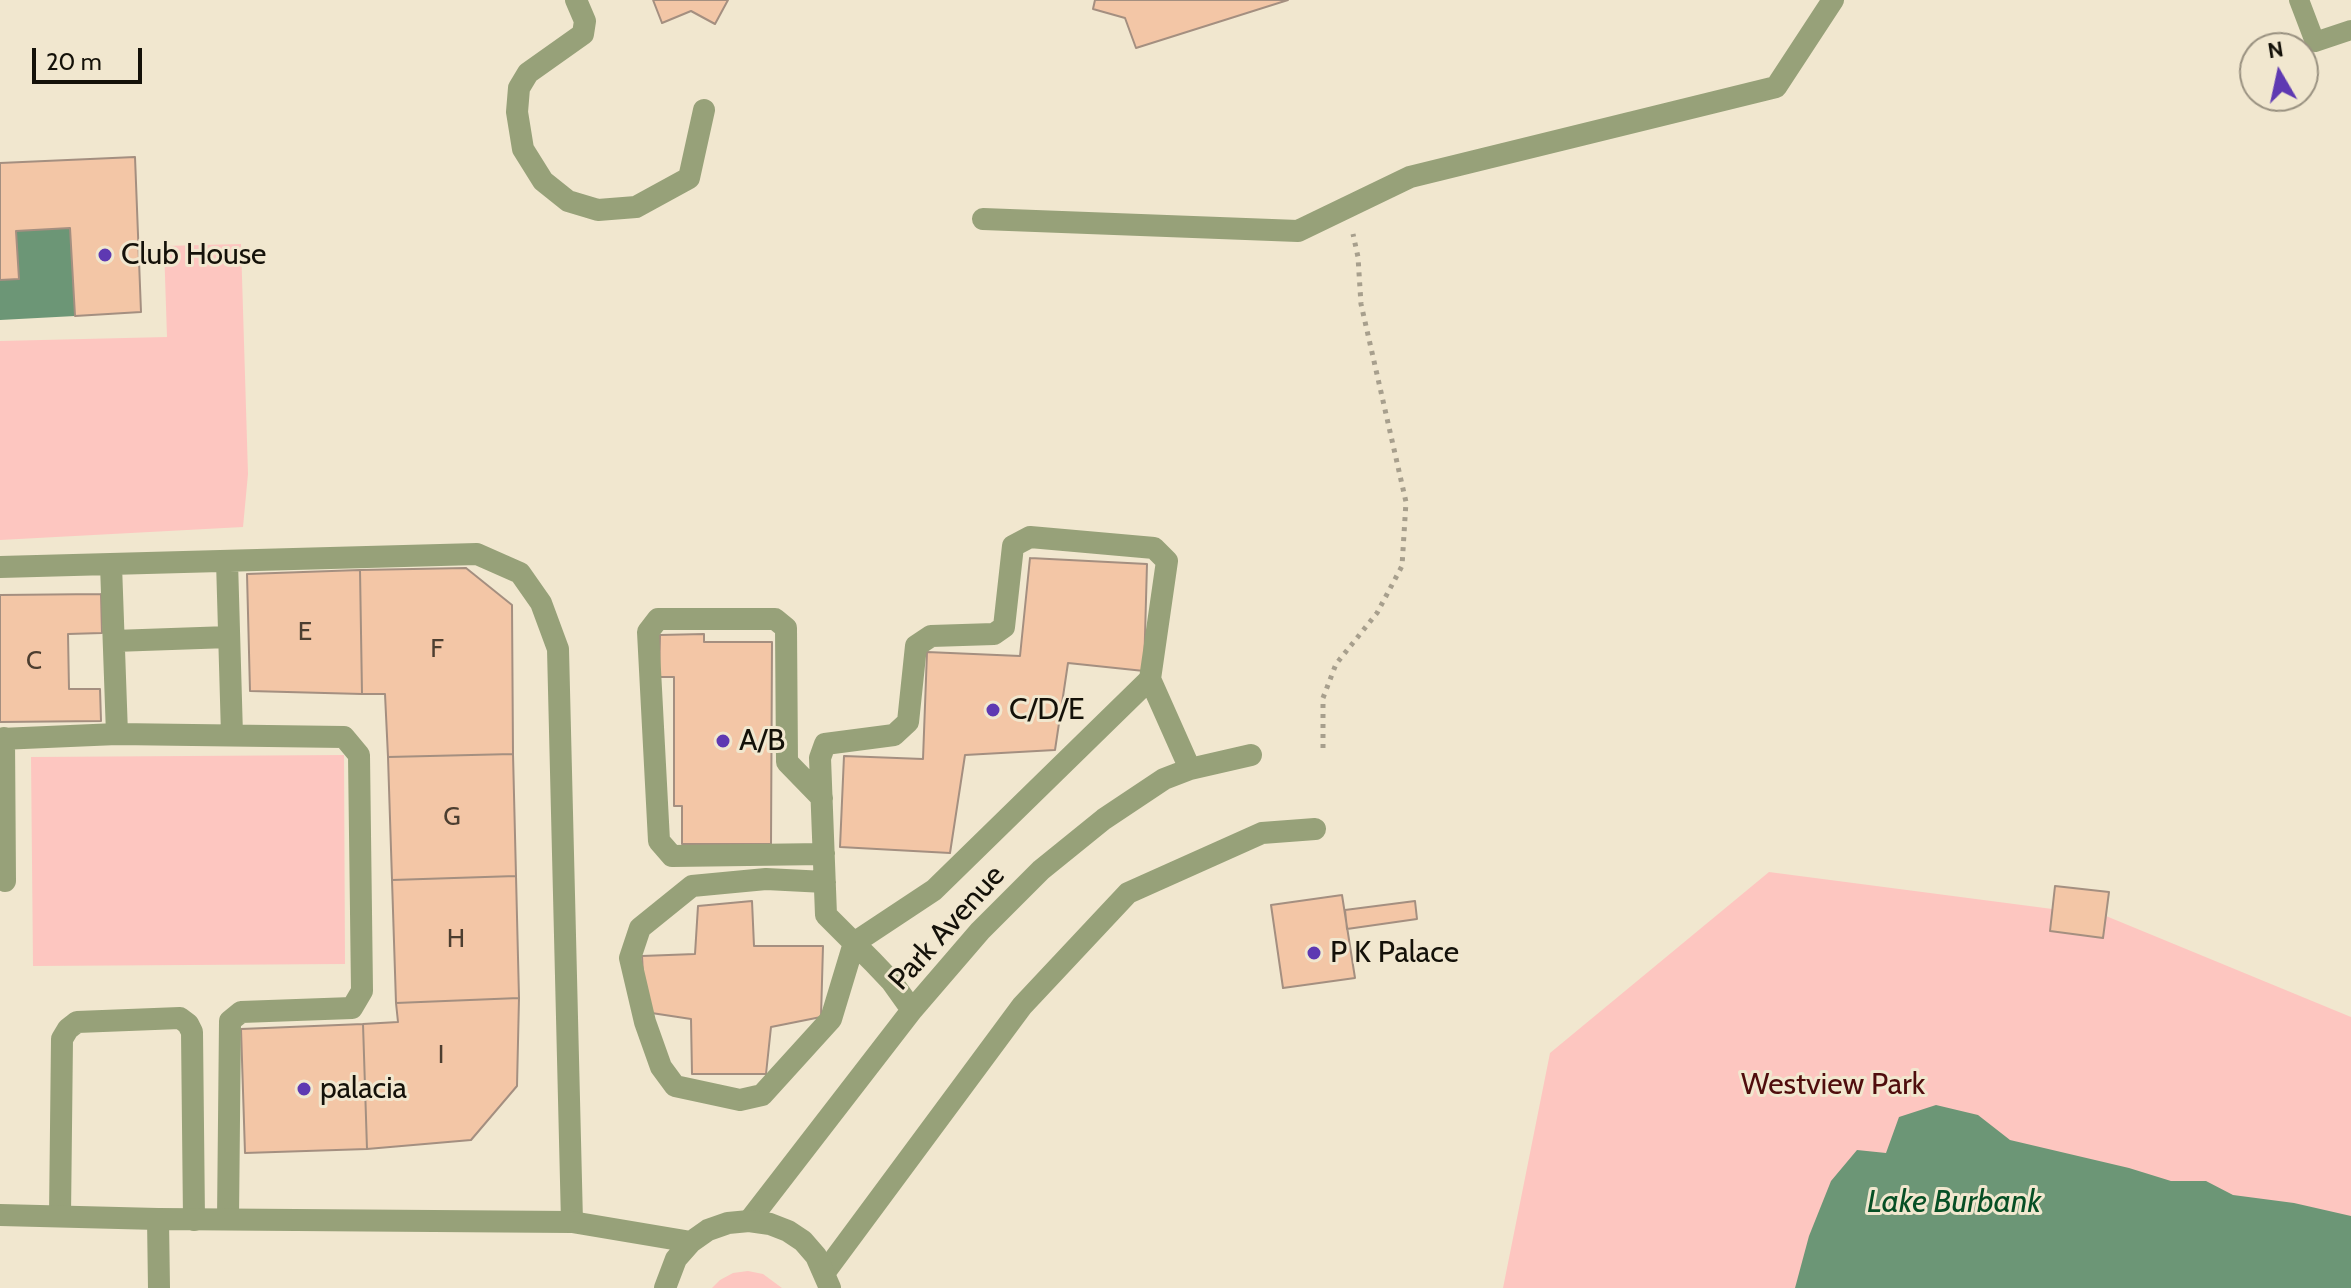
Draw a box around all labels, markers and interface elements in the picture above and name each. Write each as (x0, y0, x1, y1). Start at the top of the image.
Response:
scale bar (36, 32, 146, 82)
north arrow (2239, 32, 2319, 112)
text: N (2266, 35, 2285, 64)
text: 20 m (46, 47, 102, 76)
place label: Club House (121, 237, 266, 273)
marker: Club House (96, 246, 114, 264)
house number: E (298, 616, 312, 648)
house number: F (430, 633, 444, 665)
house number: C (26, 645, 42, 677)
place label: C/D/E (1009, 692, 1085, 728)
marker: C/D/E (984, 701, 1002, 719)
place label: A/B (739, 723, 785, 759)
marker: A/B (714, 732, 732, 750)
house number: G (443, 801, 461, 833)
street label: Park Avenue (881, 858, 1013, 998)
house number: H (447, 923, 465, 955)
place label: P K Palace (1330, 935, 1459, 971)
marker: P K Palace (1305, 944, 1323, 962)
house number: I (438, 1039, 444, 1071)
park label: Westview Park (1741, 1067, 1925, 1103)
place label: palacia (320, 1071, 407, 1107)
marker: palacia (295, 1080, 313, 1098)
water label: Lake Burbank (1867, 1184, 2041, 1222)

